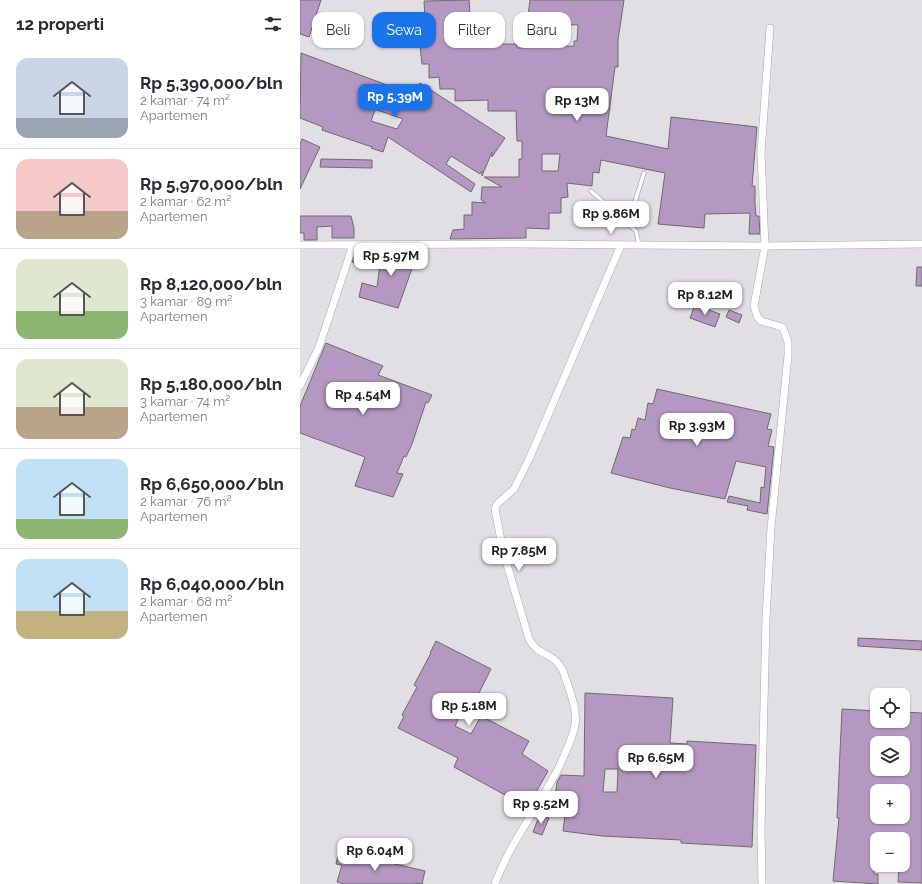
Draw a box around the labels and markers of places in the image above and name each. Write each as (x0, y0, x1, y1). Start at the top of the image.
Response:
pin: Rp 5.39M (354, 84, 436, 118)
pin: Rp 13M (544, 88, 610, 122)
pin: Rp 9.86M (570, 201, 652, 235)
pin: Rp 5.97M (350, 243, 432, 277)
pin: Rp 8.12M (664, 282, 746, 316)
pin: Rp 4.54M (322, 382, 404, 416)
pin: Rp 3.93M (656, 413, 738, 447)
pin: Rp 7.85M (478, 538, 560, 572)
pin: Rp 5.18M (428, 693, 510, 727)
pin: Rp 6.65M (615, 745, 697, 779)
pin: Rp 9.52M (500, 791, 582, 825)
pin: Rp 6.04M (334, 838, 416, 872)

